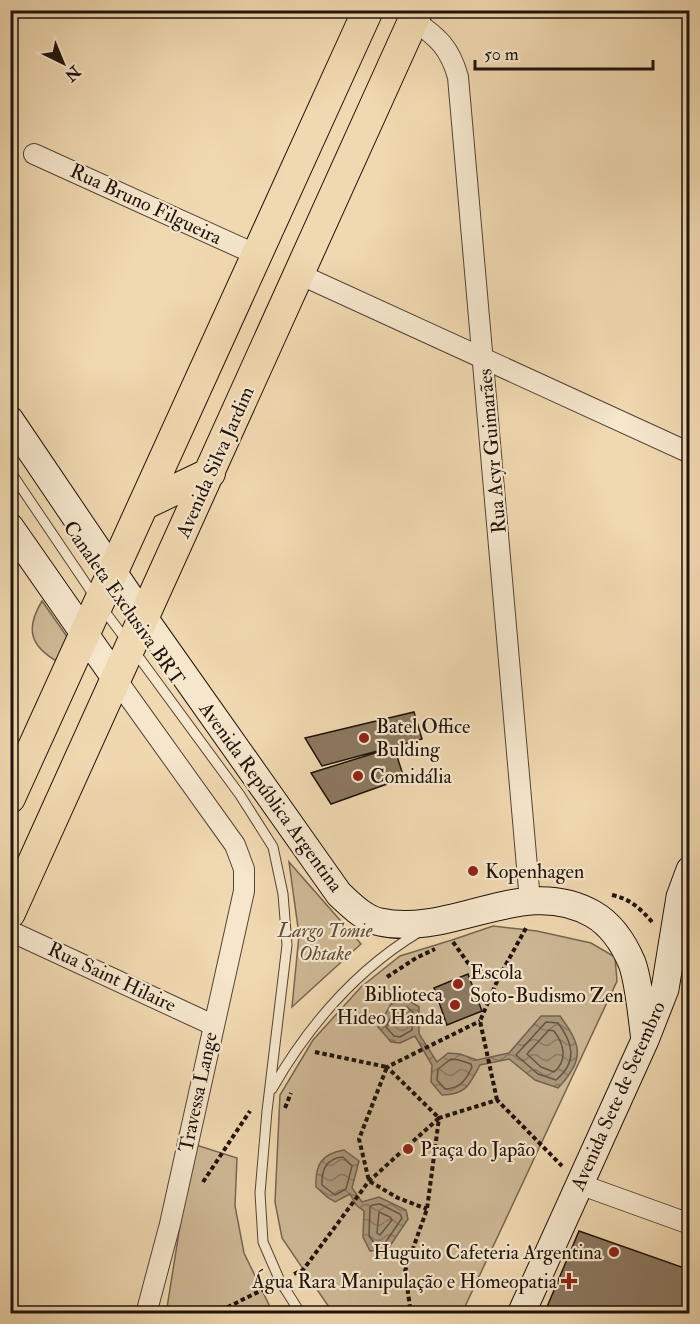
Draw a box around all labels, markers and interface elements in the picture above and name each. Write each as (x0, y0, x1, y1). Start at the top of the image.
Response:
north arrow (33, 33, 93, 93)
scale bar (475, 33, 654, 71)
text: 50 m (484, 43, 519, 66)
text: N (60, 60, 85, 86)
street label: Rua Bruno Filgueira (66, 158, 226, 250)
street label: Rua Acyr Guimarães (472, 367, 512, 534)
street label: Avenida Silva Jardim (170, 382, 260, 543)
street label: Canaleta Exclusiva BRT (58, 516, 190, 690)
street label: Avenida República Argentina (192, 696, 349, 898)
place label: Batel Office Bulding (376, 714, 470, 762)
marker: Batel Office Bulding (357, 731, 371, 745)
place label: Comidália (370, 764, 453, 789)
marker: Comidália (351, 769, 365, 783)
place label: Kopenhagen (485, 859, 584, 885)
marker: Kopenhagen (466, 864, 480, 878)
park label: Largo Tomie Ohtake (277, 918, 373, 966)
street label: Rua Saint Hilaire (44, 936, 180, 1018)
place label: Escola Soto-Budismo Zen (470, 960, 624, 1008)
marker: Escola Soto-Budismo Zen (451, 977, 465, 991)
place label: Biblioteca Hideo Handa (336, 982, 444, 1030)
marker: Biblioteca Hideo Handa (448, 998, 462, 1012)
street label: Avenida Sete de Setembro (565, 998, 671, 1195)
street label: Travessa Lange (173, 1030, 223, 1154)
place label: Praça do Japão (420, 1137, 535, 1163)
marker: Praça do Japão (401, 1142, 415, 1156)
place label: Huguito Cafeteria Argentina (373, 1240, 603, 1265)
marker: Huguito Cafeteria Argentina (607, 1245, 621, 1259)
place label: Água Rara Manipulação e Homeopatia (251, 1268, 558, 1295)
marker: Água Rara Manipulação e Homeopatia (562, 1274, 576, 1288)

